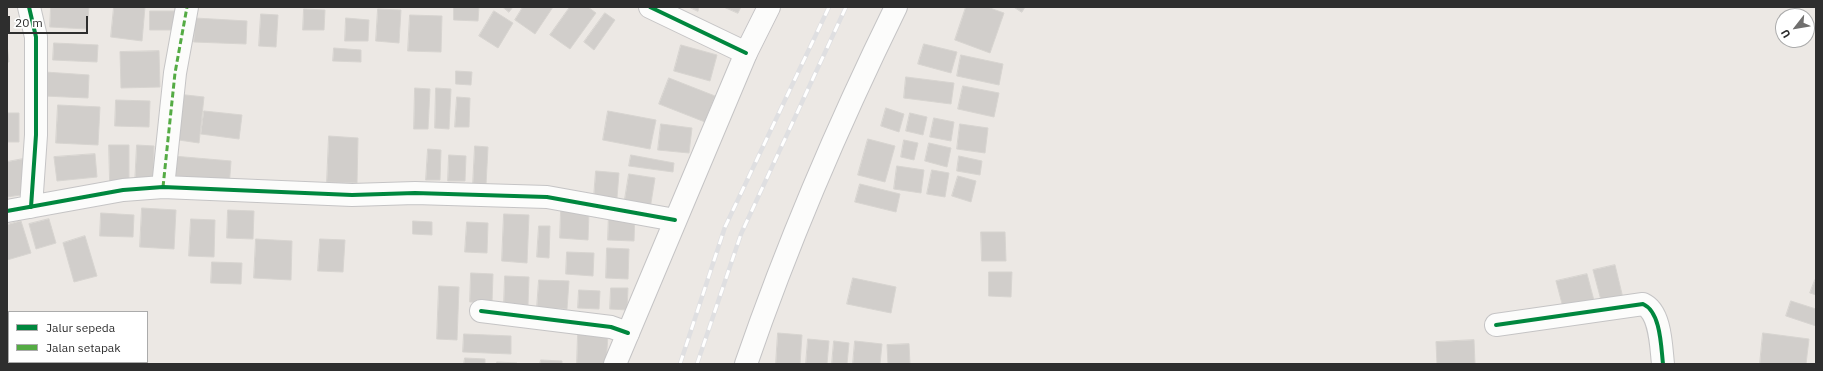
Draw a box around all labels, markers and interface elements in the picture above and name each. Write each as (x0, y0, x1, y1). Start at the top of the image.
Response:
scale bar (10, 8, 90, 34)
north arrow (1775, 8, 1815, 48)
text: 20 m (15, 15, 43, 30)
text: U (1778, 27, 1794, 41)
legend (8, 311, 148, 363)
text: Jalur sepeda (46, 320, 115, 335)
text: Jalan setapak (46, 340, 121, 355)

